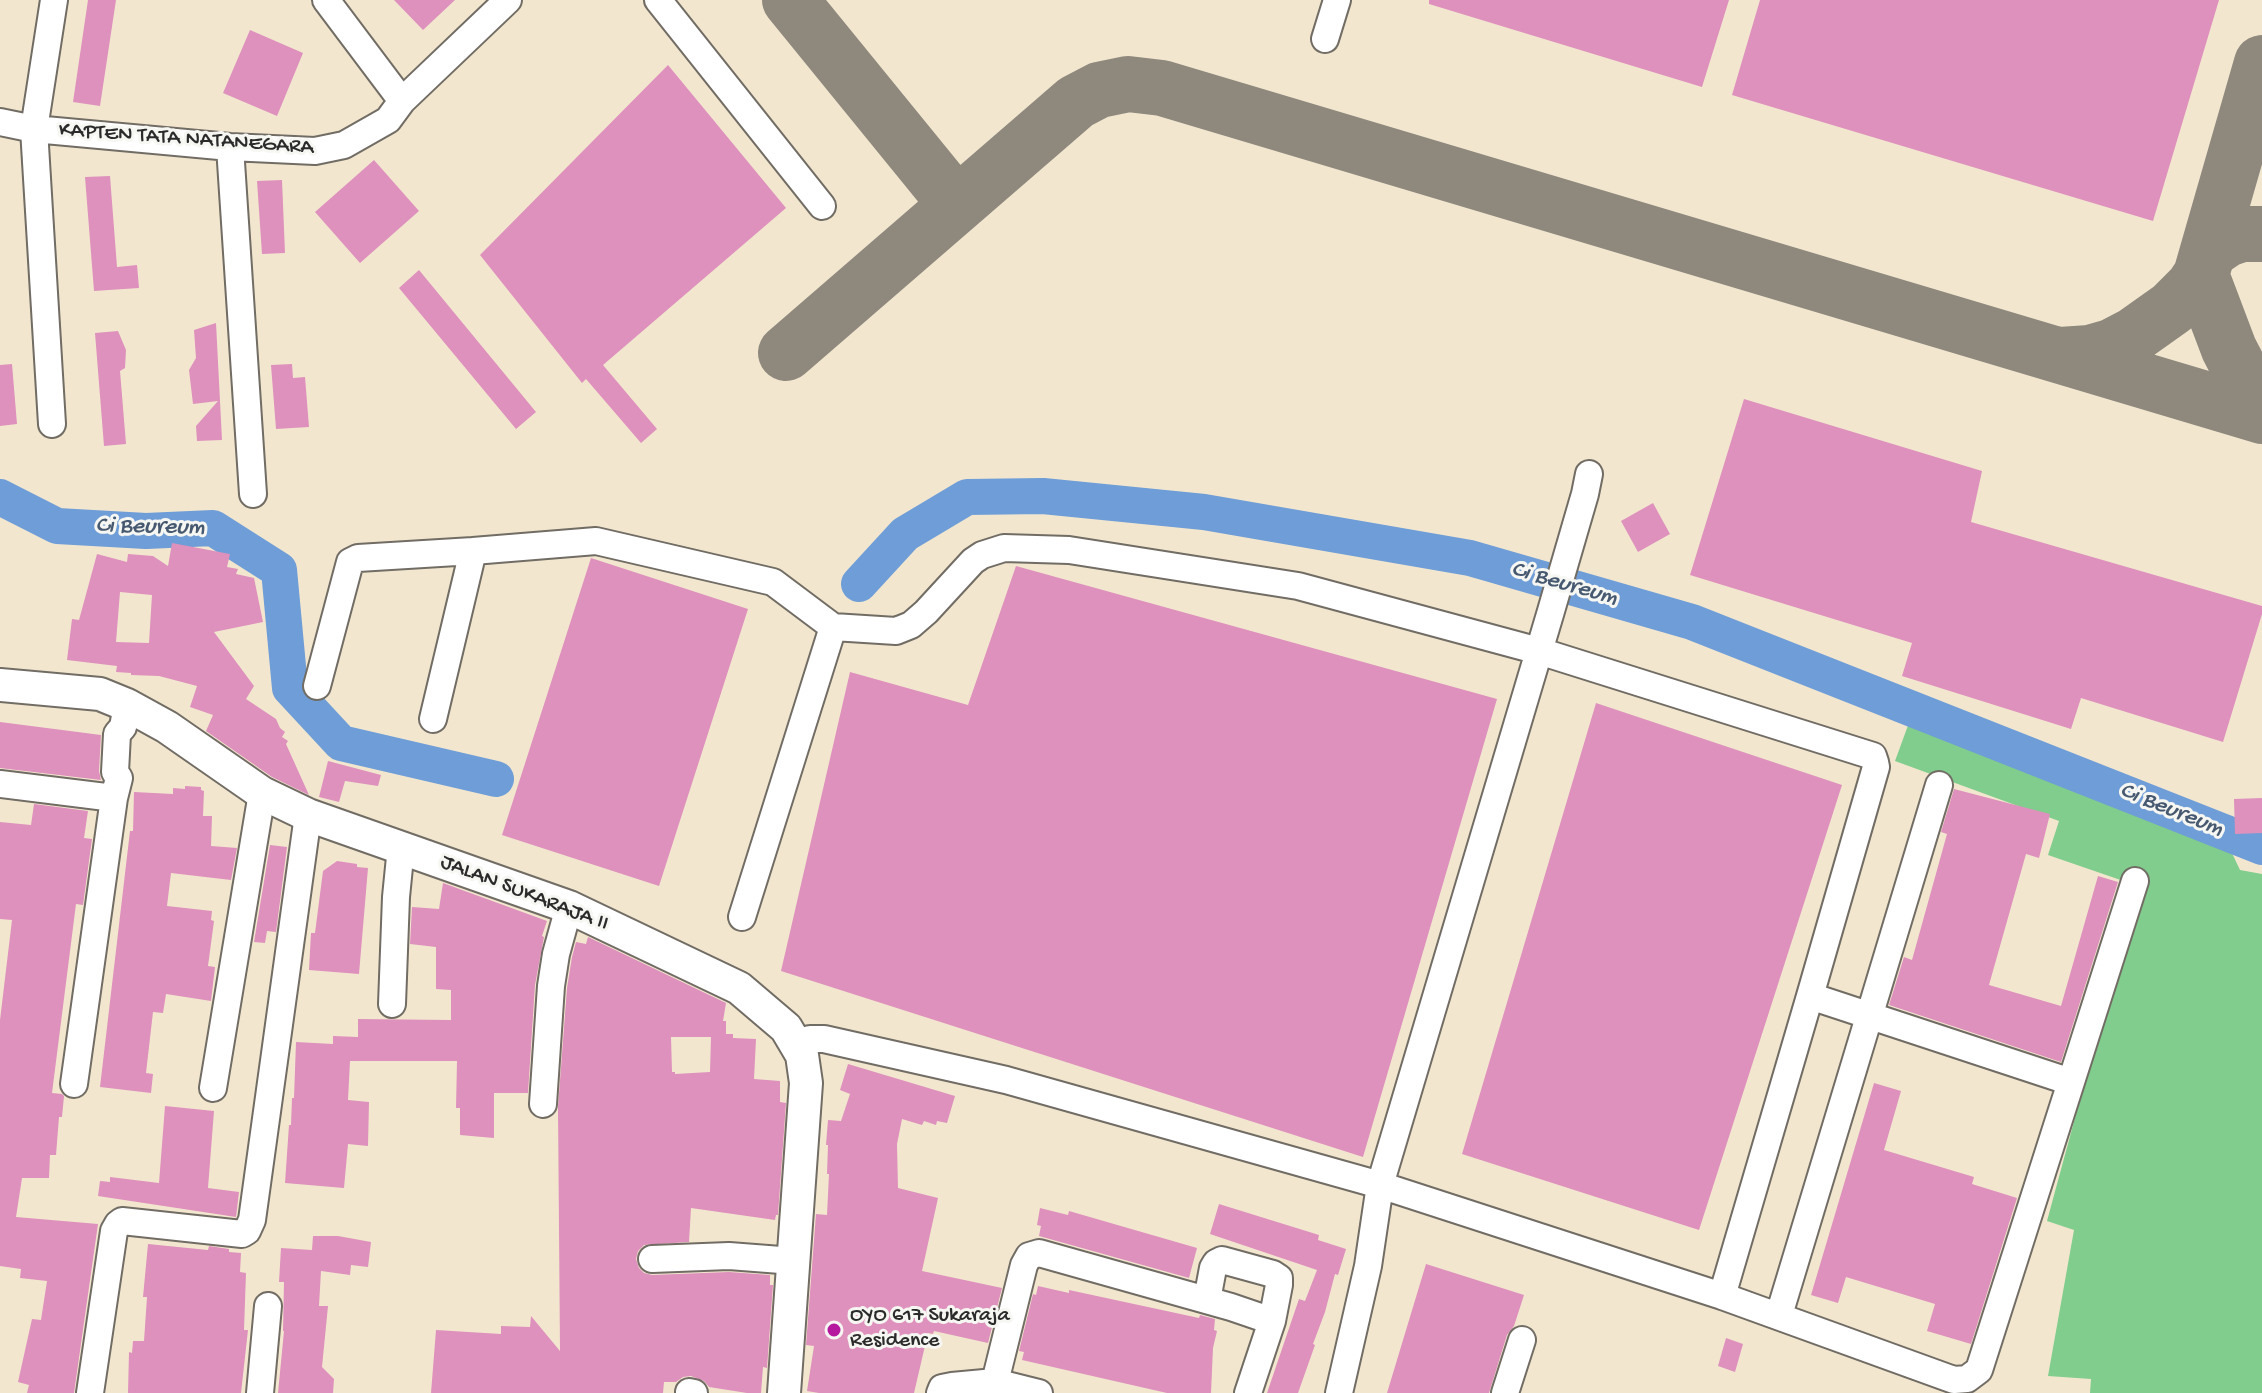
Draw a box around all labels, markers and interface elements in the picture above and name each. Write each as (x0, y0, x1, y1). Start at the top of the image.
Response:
street label: KAPTEN TATA NATANEGARA (58, 118, 314, 162)
water label: Ci Beureum (95, 513, 205, 543)
water label: Ci Beureum (1508, 556, 1620, 614)
water label: Ci Beureum (2115, 777, 2227, 845)
street label: JALAN SUKARAJA II (436, 850, 612, 938)
place label: OYO 617 Sukaraja Residence (850, 1304, 1010, 1356)
marker: OYO 617 Sukaraja Residence (825, 1321, 843, 1339)

